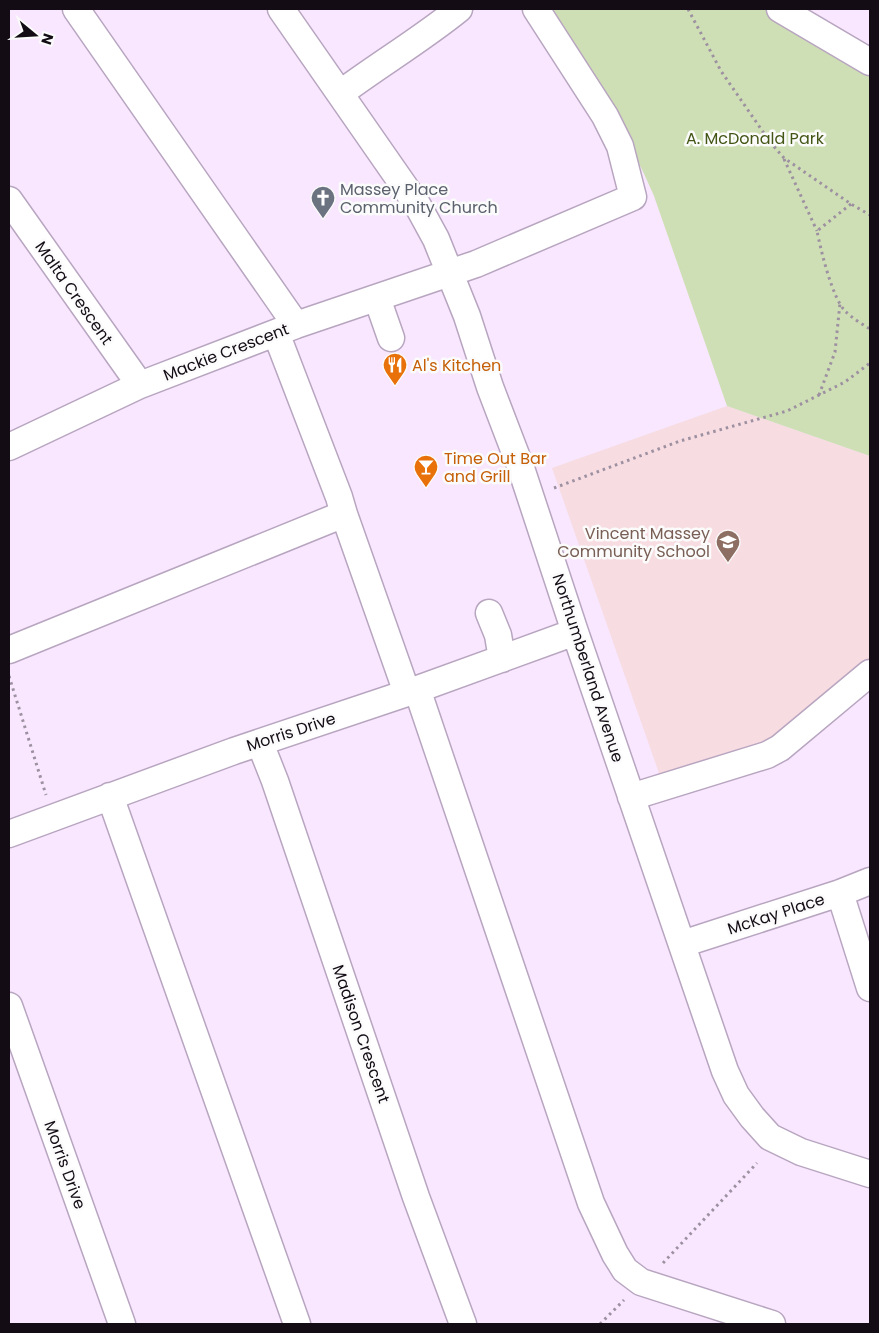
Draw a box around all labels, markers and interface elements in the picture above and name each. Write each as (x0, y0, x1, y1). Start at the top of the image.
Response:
north arrow (10, 10, 60, 60)
text: N (36, 31, 59, 47)
park label: A. McDonald Park (686, 127, 825, 150)
place label: Massey Place Community Church (340, 178, 498, 219)
church icon: Massey Place Community Church (310, 185, 336, 219)
street label: Malta Crescent (30, 237, 118, 350)
street label: Mackie Crescent (160, 317, 292, 387)
restaurant icon: Al's Kitchen (382, 352, 408, 386)
place label: Al's Kitchen (412, 354, 501, 377)
place label: Time Out Bar and Grill (444, 447, 547, 488)
bar icon: Time Out Bar and Grill (413, 454, 439, 488)
place label: Vincent Massey Community School (557, 522, 710, 563)
school or university icon: Vincent Massey Community School (715, 529, 741, 563)
street label: Northumberland Avenue (547, 571, 629, 765)
street label: Morris Drive (243, 707, 339, 757)
street label: McKay Place (724, 887, 828, 941)
street label: Madison Crescent (327, 962, 395, 1106)
street label: Morris Drive (38, 1118, 92, 1213)

